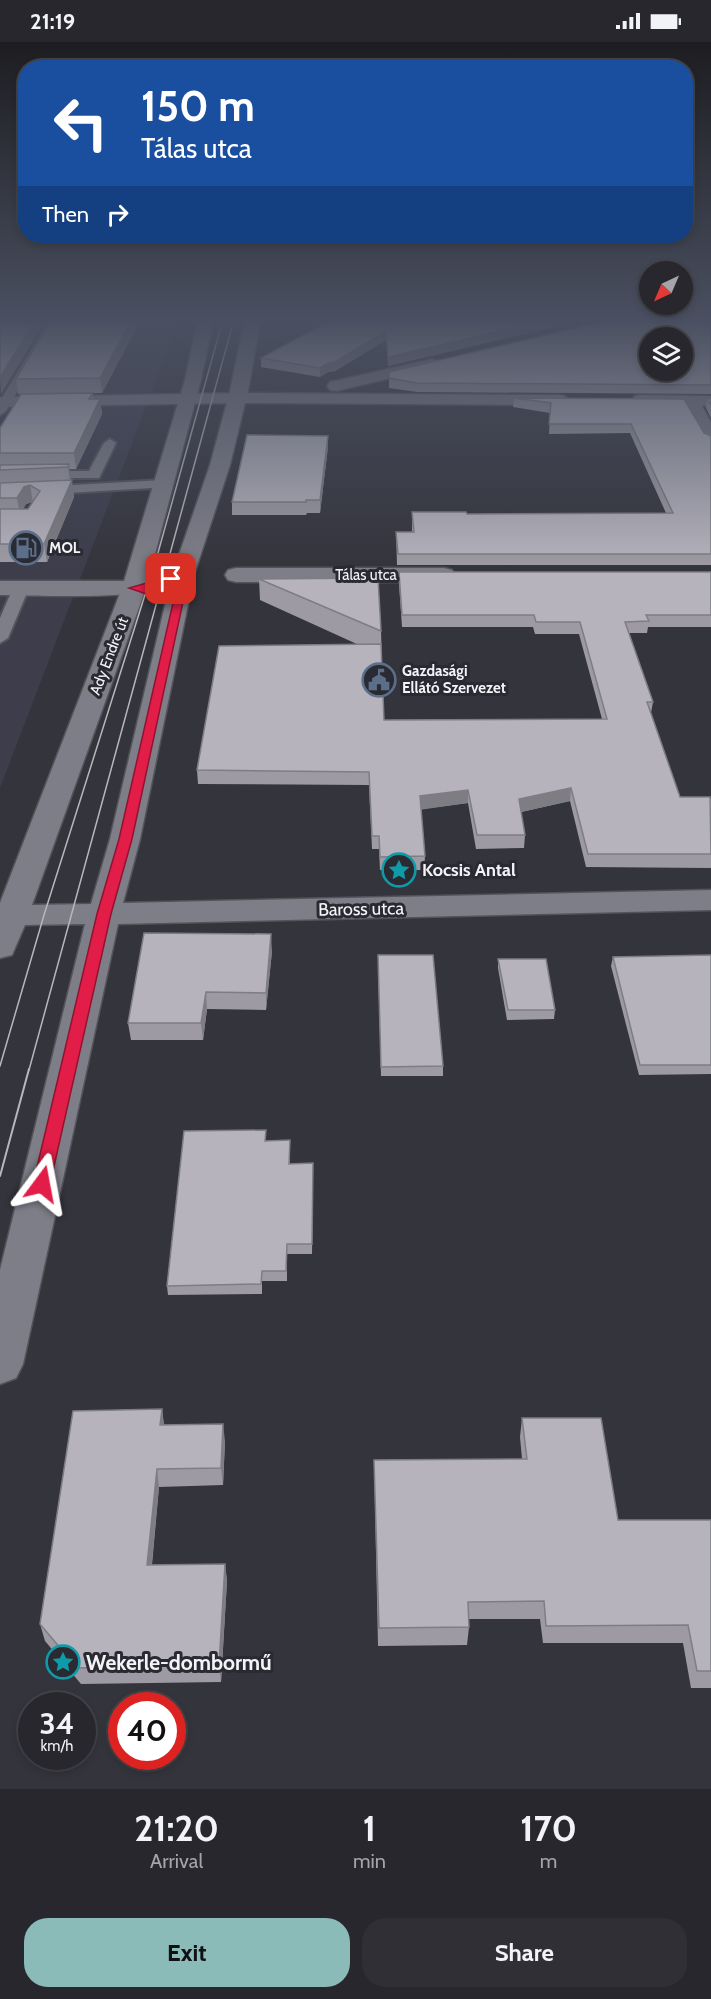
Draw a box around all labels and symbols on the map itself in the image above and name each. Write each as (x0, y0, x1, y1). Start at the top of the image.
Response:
north arrow (639, 261, 693, 315)
fuel station icon: MOL (8, 530, 44, 566)
place label: MOL (49, 539, 81, 557)
pin (145, 553, 196, 604)
street label: Tálas utca (335, 566, 398, 584)
street label: Ady Endre út (86, 615, 132, 697)
public building icon: Gazdasági Ellátó Szervezet (361, 662, 397, 698)
place label: Gazdasági Ellátó Szervezet (402, 662, 506, 697)
place icon: Kocsis Antal (381, 852, 417, 888)
place label: Kocsis Antal (422, 859, 516, 881)
street label: Baross utca (318, 897, 405, 921)
position arrow (10, 1152, 74, 1216)
place icon: Wekerle-dombormű (45, 1644, 81, 1680)
place label: Wekerle-dombormű (86, 1650, 272, 1675)
speed limit sign: 40 (108, 1692, 186, 1770)

